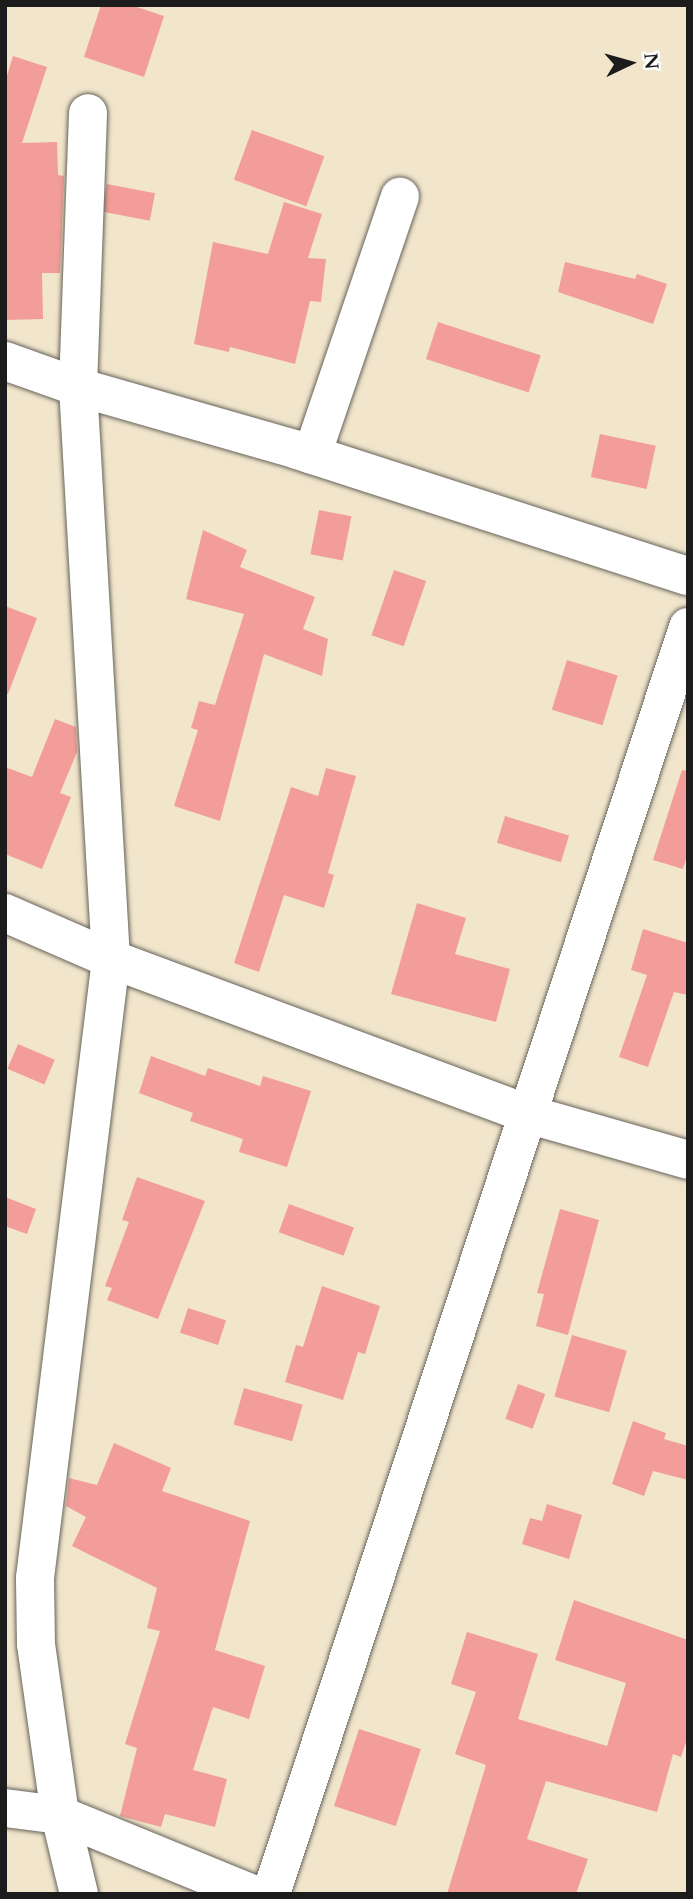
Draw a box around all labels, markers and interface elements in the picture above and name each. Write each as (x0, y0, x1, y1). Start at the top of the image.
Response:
north arrow (595, 28, 665, 98)
text: N (637, 52, 665, 71)

